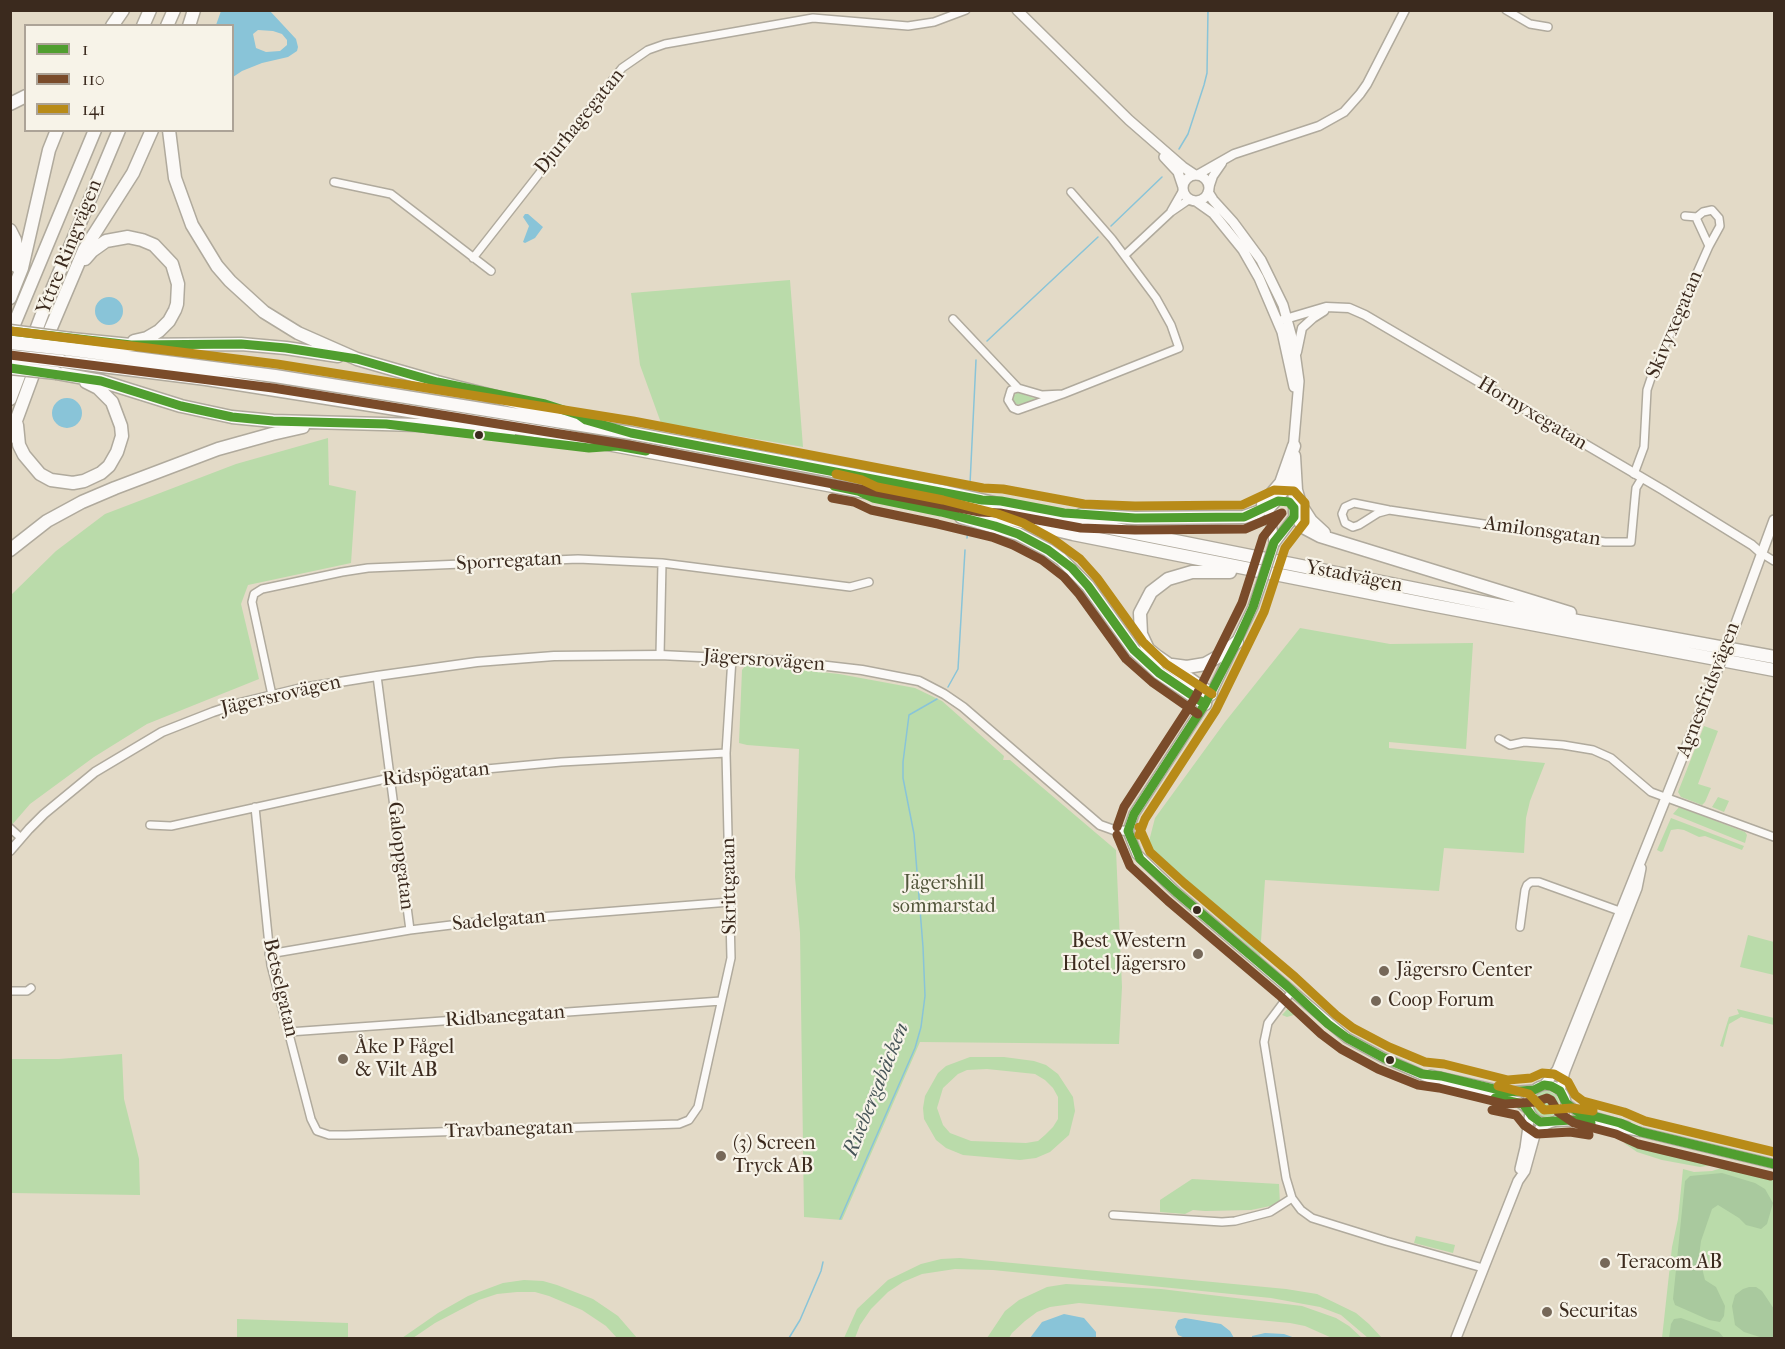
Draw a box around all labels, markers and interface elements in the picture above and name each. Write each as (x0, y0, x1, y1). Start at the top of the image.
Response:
legend (24, 24, 234, 132)
text: 1 (82, 39, 88, 60)
street label: Djurhagegatan (530, 64, 630, 180)
text: 110 (82, 69, 105, 90)
text: 141 (82, 99, 105, 120)
street label: Yttre Ringvägen (32, 176, 108, 318)
street label: Skivyxegatan (1642, 268, 1708, 382)
street label: Hornyxegatan (1473, 372, 1591, 456)
unlabelled marker (473, 429, 485, 441)
street label: Amilonsgatan (1482, 512, 1602, 552)
street label: Sporregatan (455, 547, 563, 577)
street label: Ystadvägen (1304, 556, 1404, 598)
street label: Agnesfridsvägen (1672, 619, 1746, 761)
street label: Jägersrovägen (702, 645, 826, 677)
street label: Jägersrovägen (219, 671, 343, 721)
street label: Ridspögatan (381, 757, 491, 793)
street label: Galoppgatan (381, 801, 419, 911)
street label: Skrittgatan (717, 837, 743, 935)
park label: Jägershill sommarstad (892, 872, 996, 919)
unlabelled marker (1191, 904, 1203, 916)
street label: Sadelgatan (451, 905, 547, 937)
place label: Best Western Hotel Jägersro (1062, 930, 1186, 977)
street label: Betselgatan (257, 936, 303, 1040)
marker: Best Western Hotel Jägersro (1191, 947, 1205, 961)
place label: Jägersro Center (1396, 959, 1532, 983)
marker: Jägersro Center (1377, 964, 1391, 978)
place label: Coop Forum (1388, 989, 1494, 1013)
marker: Coop Forum (1369, 994, 1383, 1008)
street label: Ridbanegatan (444, 1001, 566, 1033)
water label: Risebergabäcken (839, 1019, 915, 1161)
place label: Åke P Fågel & Vilt AB (355, 1036, 454, 1083)
marker: Åke P Fågel & Vilt AB (336, 1052, 350, 1066)
unlabelled marker (1384, 1054, 1396, 1066)
street label: Travbanegatan (444, 1116, 574, 1144)
place label: (3) Screen Tryck AB (733, 1132, 816, 1179)
marker: (3) Screen Tryck AB (714, 1149, 728, 1163)
place label: Teracom AB (1617, 1251, 1722, 1275)
marker: Teracom AB (1598, 1256, 1612, 1270)
place label: Securitas (1559, 1300, 1637, 1324)
marker: Securitas (1540, 1305, 1554, 1319)

